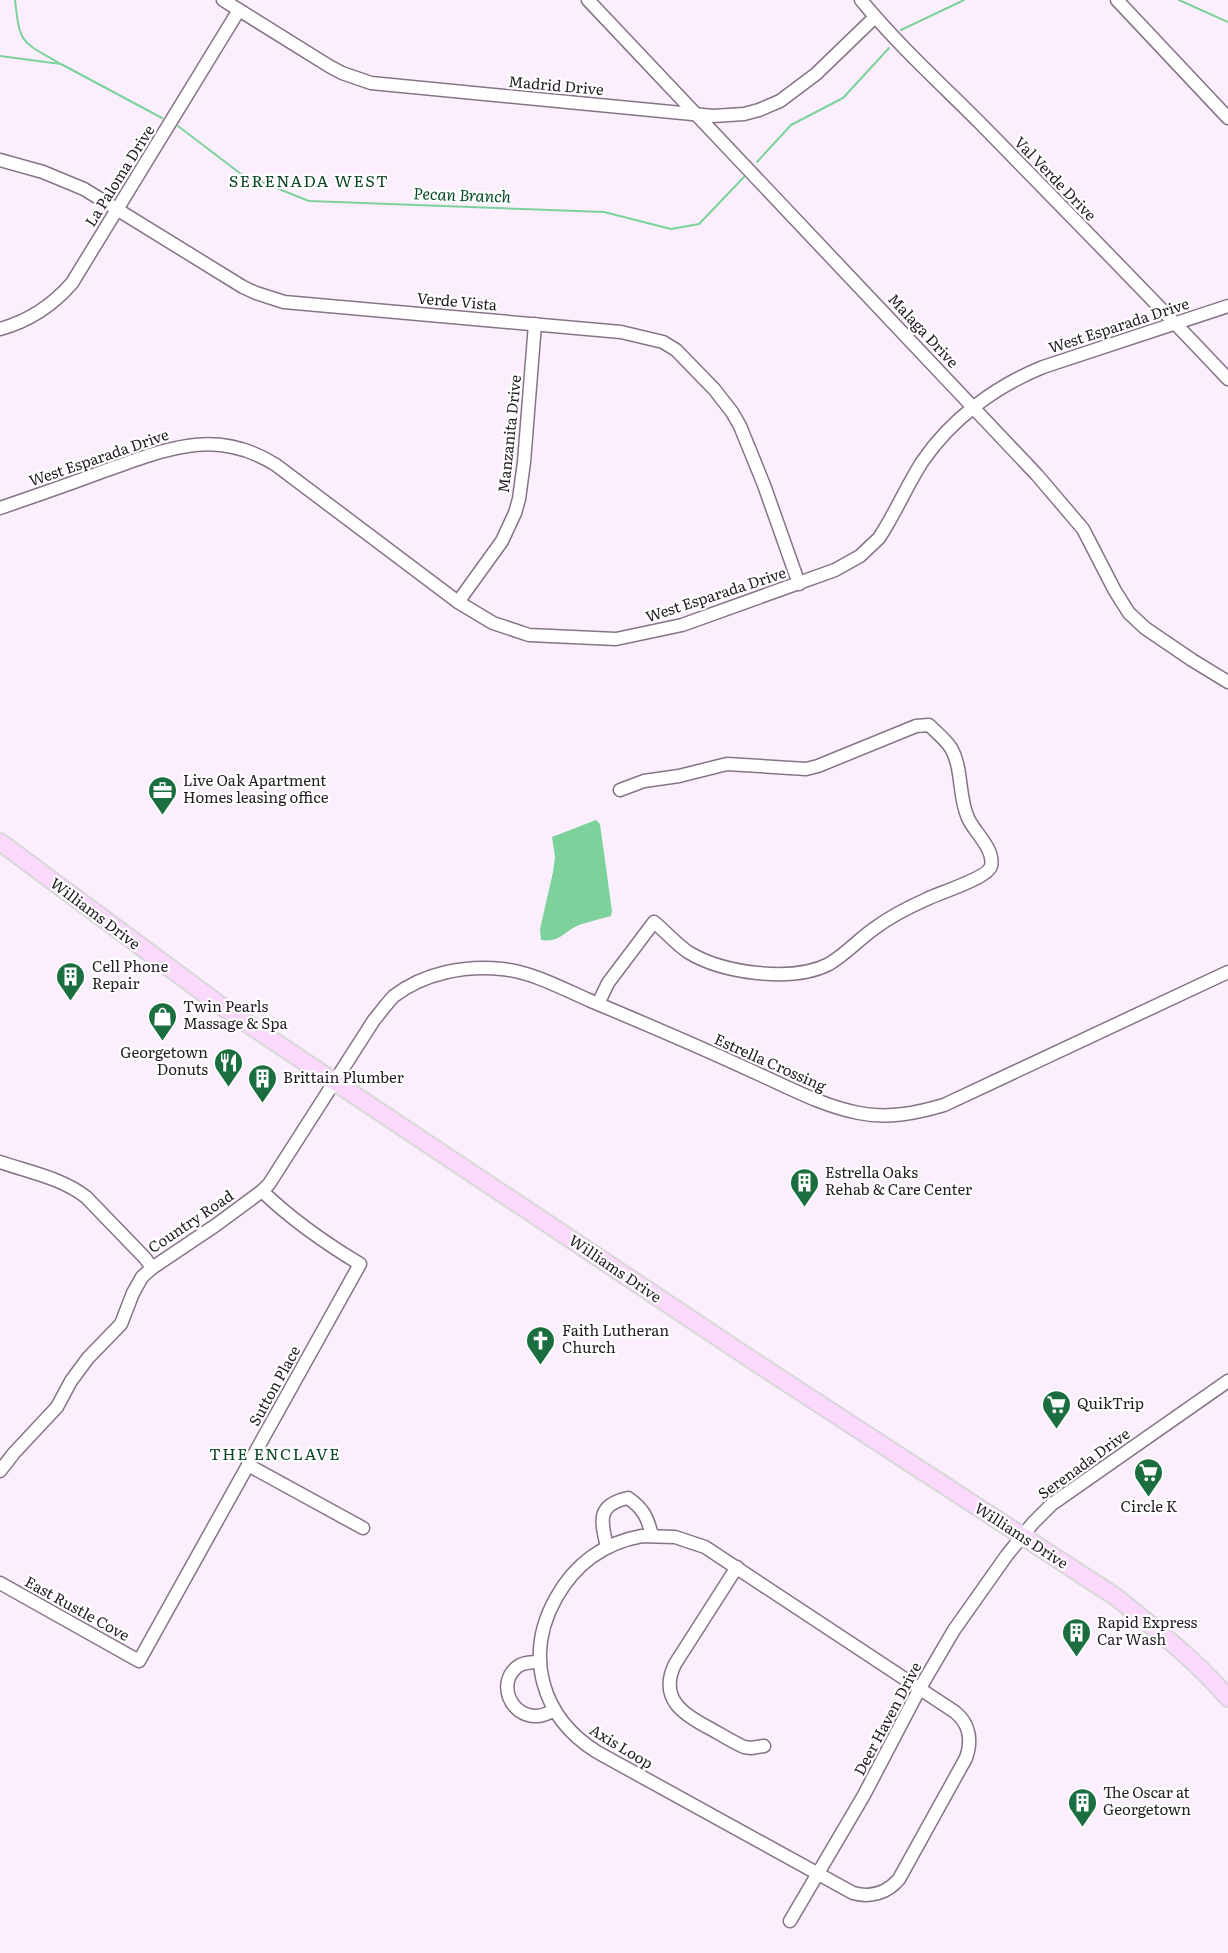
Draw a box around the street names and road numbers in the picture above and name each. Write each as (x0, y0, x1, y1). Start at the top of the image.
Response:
street label: Madrid Drive (508, 69, 605, 100)
street label: La Paloma Drive (78, 120, 159, 231)
street label: Val Verde Drive (1010, 131, 1103, 225)
street label: Verde Vista (416, 286, 499, 316)
street label: Malaga Drive (883, 288, 965, 373)
street label: West Esparada Drive (1045, 291, 1192, 358)
street label: Manzanita Drive (491, 373, 526, 494)
street label: West Esparada Drive (25, 422, 172, 491)
street label: West Esparada Drive (642, 560, 789, 627)
street label: Williams Drive (46, 871, 146, 955)
street label: Estrella Crossing (711, 1027, 831, 1097)
street label: Country Road (143, 1184, 238, 1258)
street label: Williams Drive (565, 1228, 667, 1308)
street label: Sutton Place (242, 1341, 305, 1430)
street label: Serenada Drive (1032, 1421, 1134, 1504)
street label: Williams Drive (970, 1496, 1073, 1574)
street label: East Rustle Cove (21, 1569, 134, 1646)
street label: Deer Haven Drive (847, 1657, 926, 1779)
street label: Axis Loop (586, 1718, 658, 1774)

